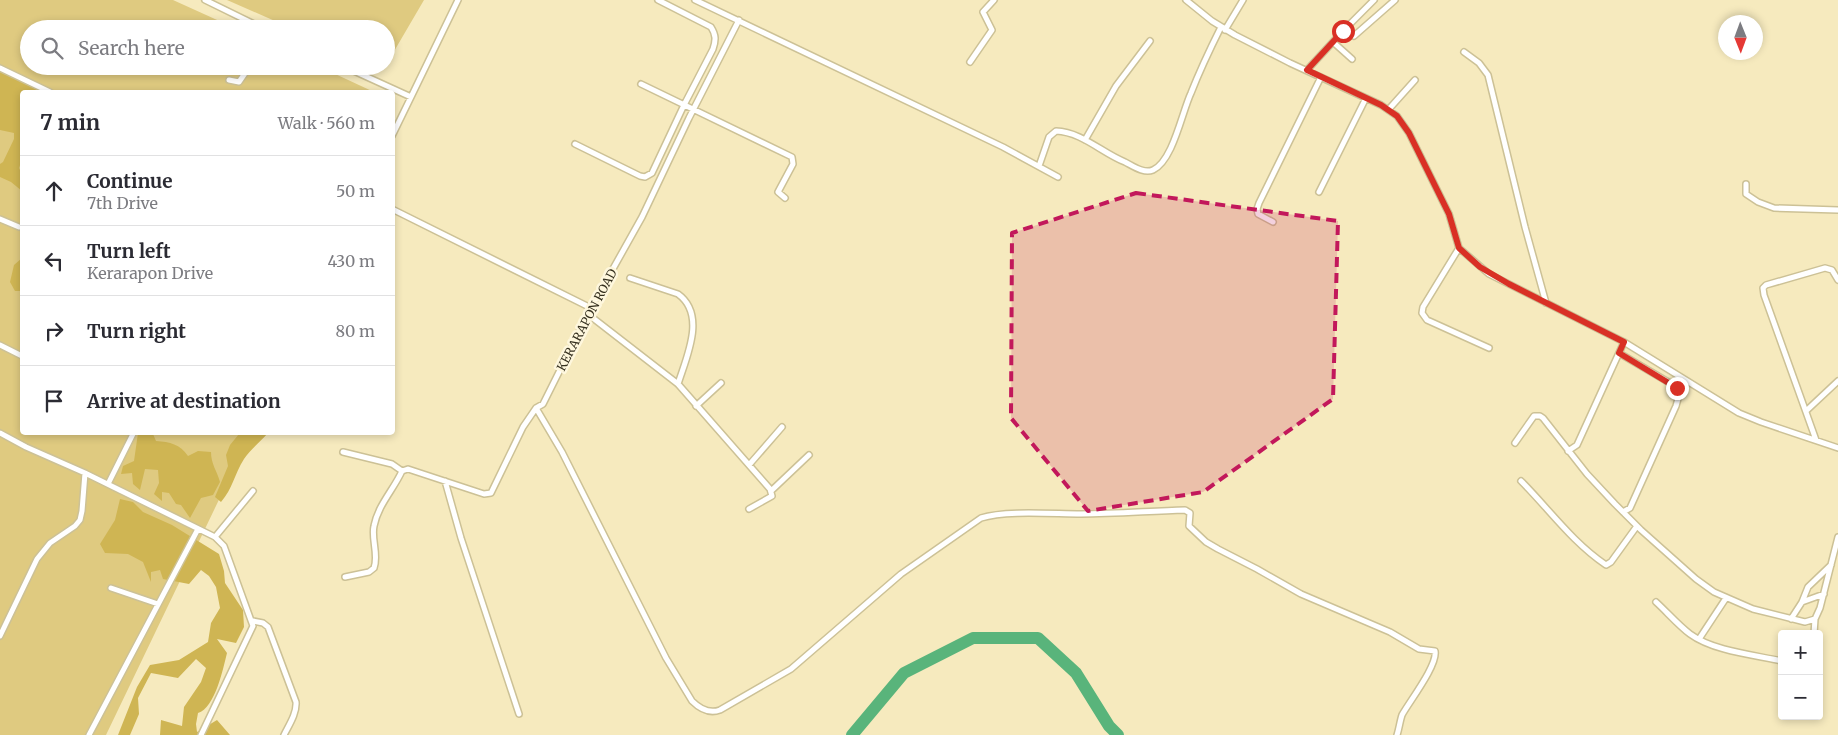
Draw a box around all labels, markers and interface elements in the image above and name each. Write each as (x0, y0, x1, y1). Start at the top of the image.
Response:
north arrow (1718, 15, 1763, 60)
search box (20, 20, 395, 75)
route start (1332, 20, 1355, 43)
icon: search (38, 34, 66, 62)
text: Search here (78, 36, 185, 60)
text: 7 min (40, 109, 100, 136)
text: Walk · 560 m (278, 113, 375, 133)
text: Continue (87, 169, 173, 193)
icon: ahead (40, 177, 68, 205)
text: 50 m (336, 181, 375, 201)
text: 7th Drive (87, 193, 158, 213)
text: Turn left (87, 239, 171, 263)
icon: left (40, 247, 68, 275)
text: 430 m (328, 251, 375, 271)
text: Kerarapon Drive (87, 263, 213, 283)
street label: KERARAPON ROAD (553, 266, 620, 373)
icon: right (40, 317, 68, 345)
text: Turn right (87, 319, 186, 343)
text: 80 m (336, 321, 375, 341)
route end (1666, 377, 1689, 400)
icon: arrive (40, 387, 68, 415)
text: Arrive at destination (87, 389, 281, 413)
map controls (1778, 630, 1823, 720)
button: + (1778, 630, 1823, 675)
button: − (1778, 675, 1823, 720)

